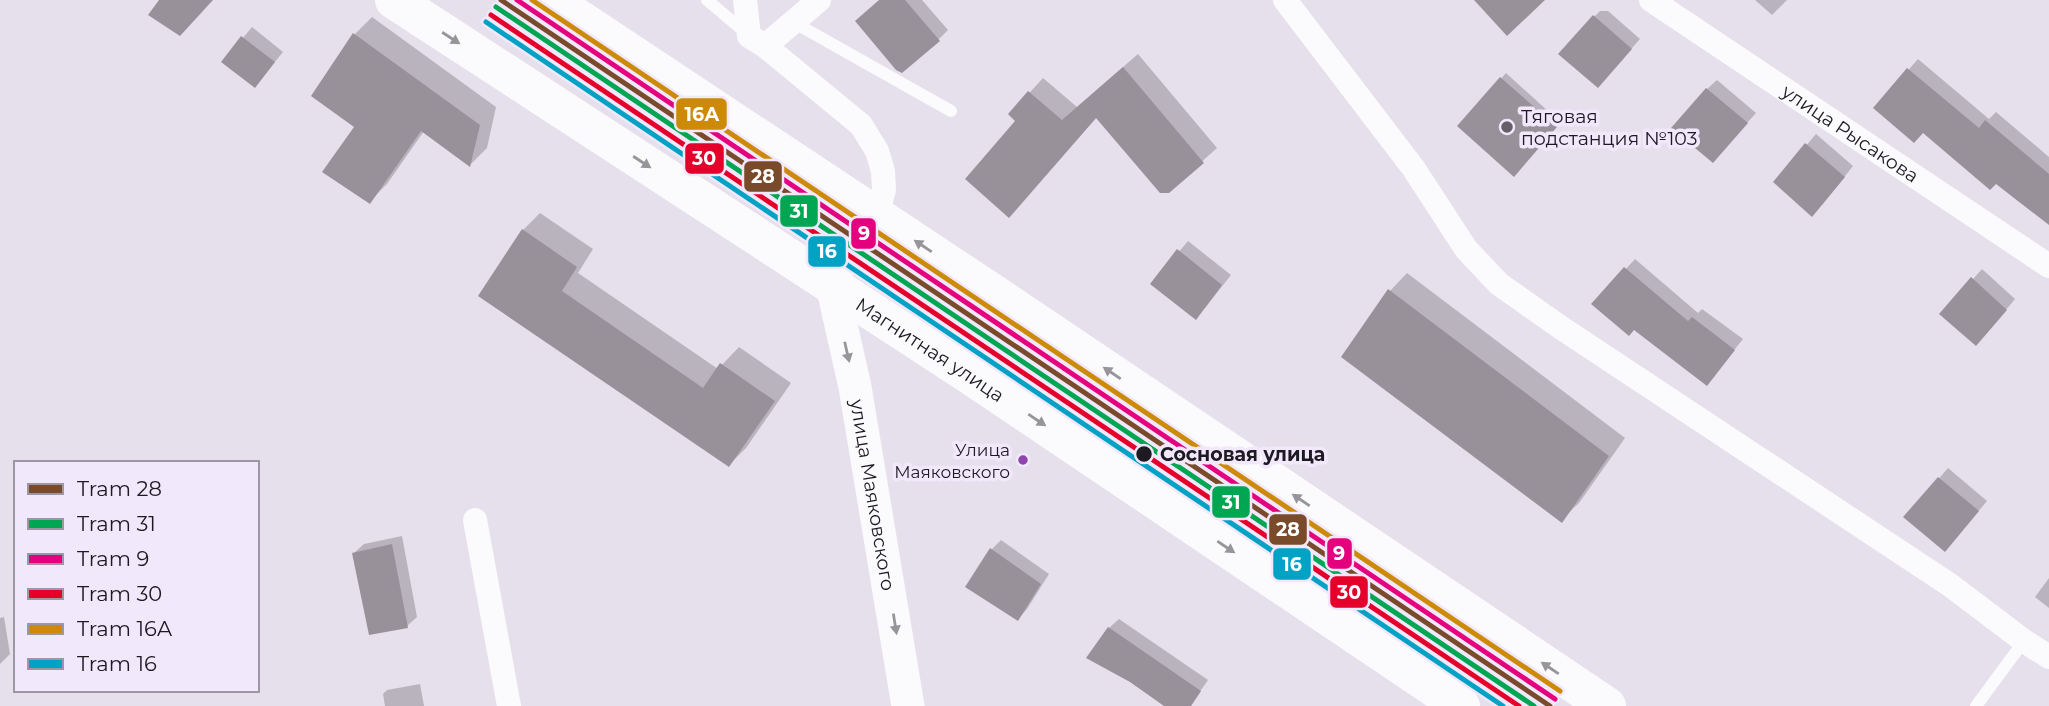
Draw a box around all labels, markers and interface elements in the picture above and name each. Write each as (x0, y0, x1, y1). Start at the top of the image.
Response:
one-way arrow (441, 31, 461, 44)
street label: улица Рысакова (1777, 79, 1923, 187)
line badge: 16А (675, 97, 728, 131)
text: 16А (685, 103, 720, 126)
place label: Тяговая подстанция №103 (1521, 105, 1697, 150)
marker: Тяговая подстанция №103 (1499, 119, 1515, 135)
line badge: 30 (684, 142, 725, 175)
text: 30 (691, 147, 716, 170)
one-way arrow (632, 155, 651, 168)
line badge: 28 (743, 160, 783, 193)
text: 28 (751, 165, 775, 188)
line badge: 31 (779, 194, 819, 228)
text: 31 (789, 200, 808, 223)
line badge: 9 (850, 217, 877, 250)
text: 9 (858, 222, 870, 245)
line badge: 16 (807, 235, 847, 268)
one-way arrow (914, 239, 932, 253)
text: 16 (817, 240, 837, 263)
street label: Магнитная улица (851, 292, 1009, 407)
one-way arrow (842, 341, 853, 363)
one-way arrow (1103, 366, 1121, 380)
street label: улица Маяковского (846, 396, 900, 592)
one-way arrow (1028, 413, 1046, 427)
place label: Улица Маяковского (894, 440, 1010, 482)
place label: Сосновая улица (1160, 443, 1325, 466)
marker: Сосновая улица (1134, 444, 1154, 464)
marker: Улица Маяковского (1016, 453, 1030, 467)
legend (14, 461, 259, 692)
text: Tram 28 (77, 476, 162, 501)
line badge: 31 (1211, 485, 1251, 519)
text: 31 (1221, 491, 1240, 514)
one-way arrow (1291, 494, 1310, 507)
text: Tram 31 (77, 511, 156, 536)
line badge: 28 (1268, 513, 1308, 546)
text: 28 (1276, 518, 1300, 541)
line badge: 9 (1326, 537, 1353, 570)
one-way arrow (1217, 540, 1235, 554)
text: 9 (1333, 542, 1345, 565)
text: Tram 9 (77, 546, 149, 571)
line badge: 16 (1272, 547, 1312, 581)
text: 16 (1282, 553, 1302, 576)
line badge: 30 (1329, 575, 1369, 609)
text: Tram 30 (77, 581, 162, 606)
text: 30 (1336, 581, 1361, 604)
one-way arrow (890, 613, 901, 635)
text: Tram 16А (77, 616, 173, 641)
text: Tram 16 (77, 651, 157, 676)
one-way arrow (1541, 661, 1559, 675)

